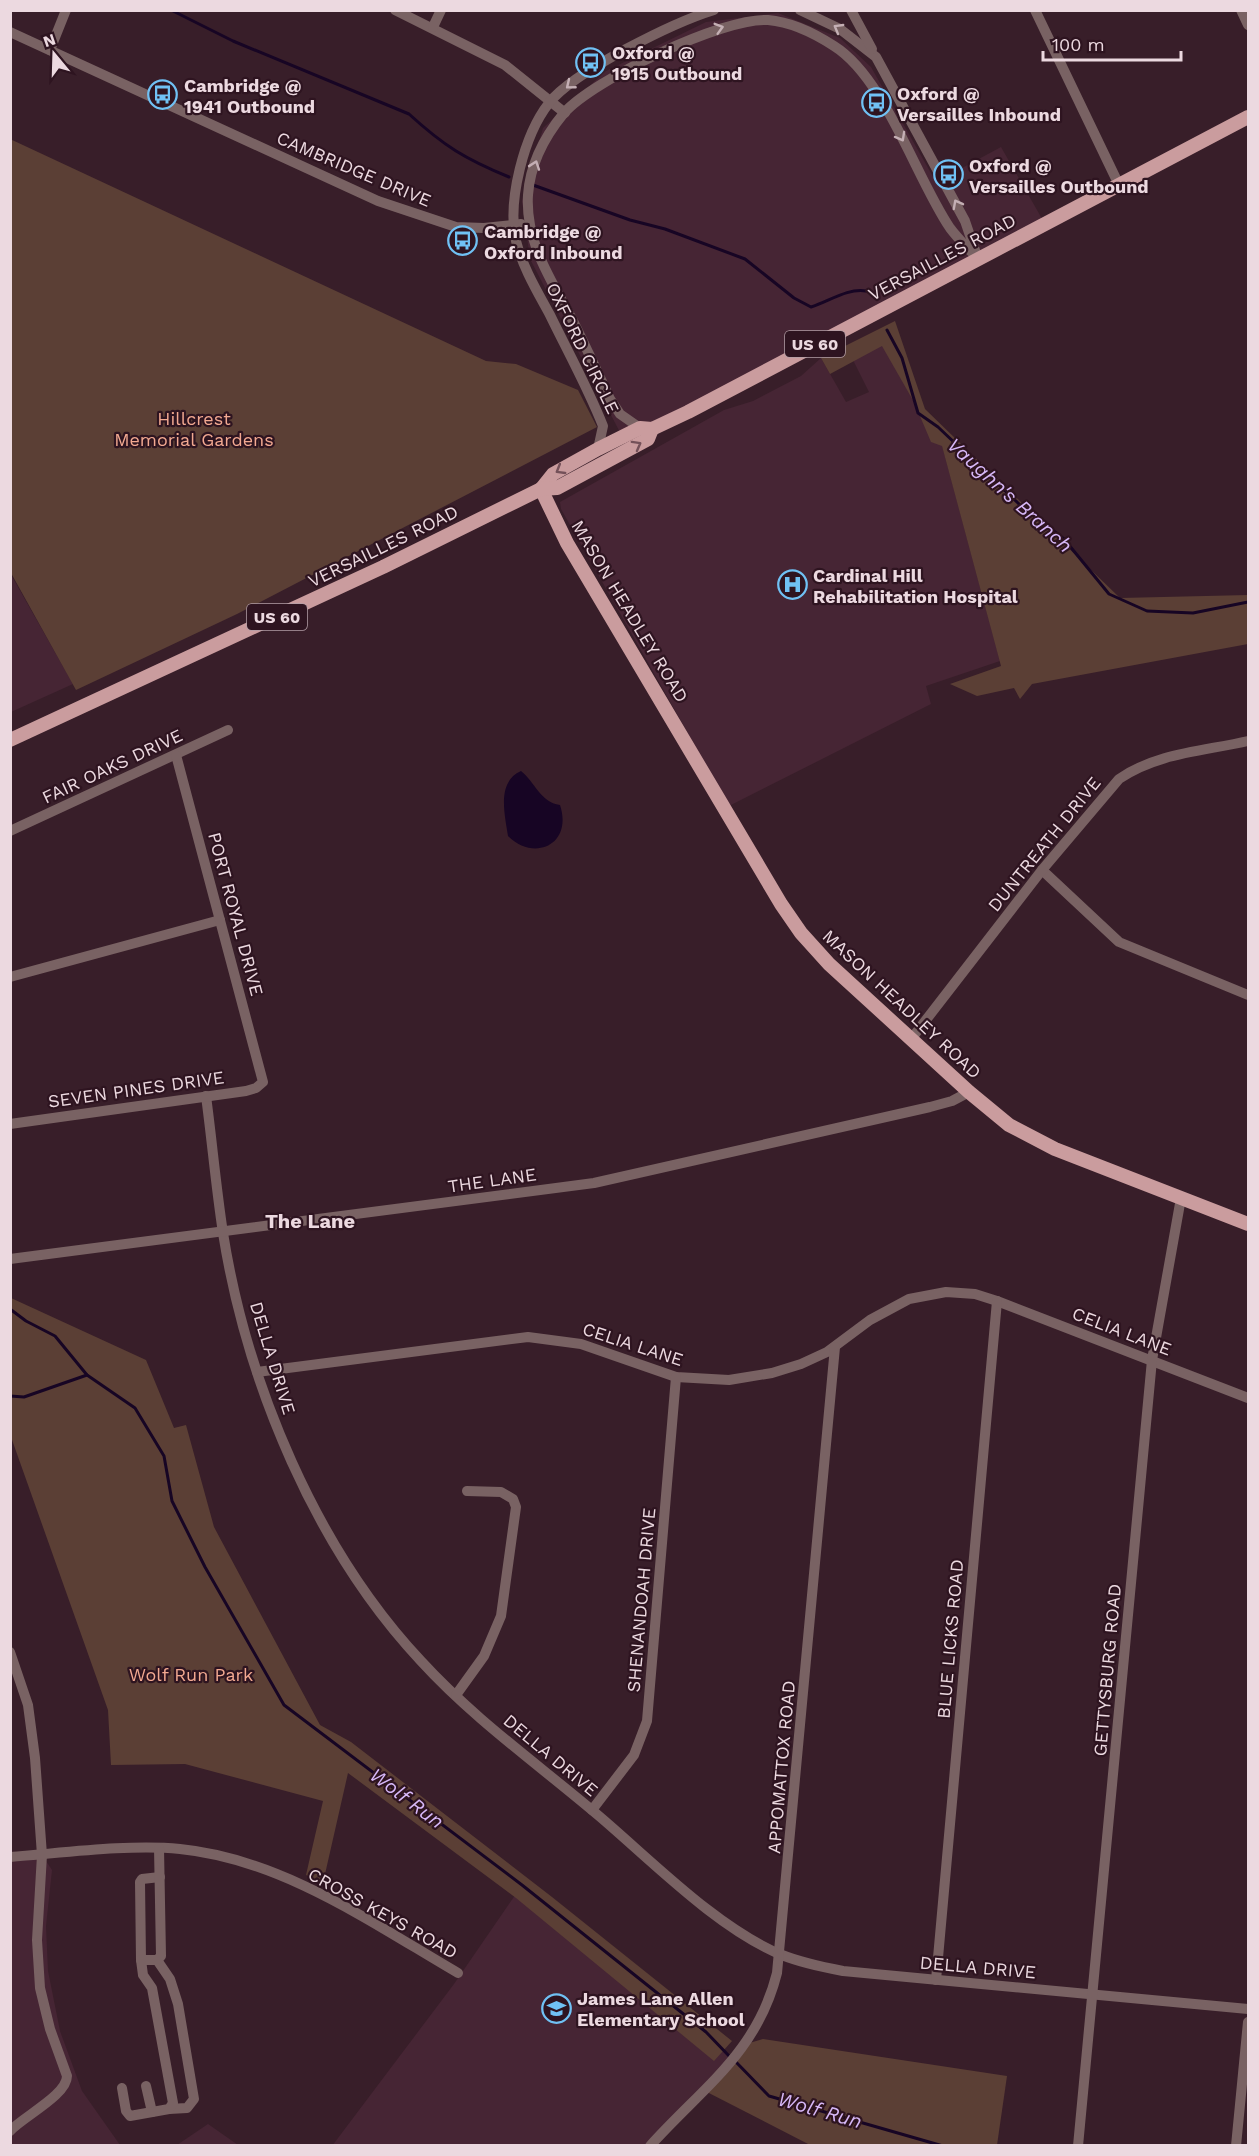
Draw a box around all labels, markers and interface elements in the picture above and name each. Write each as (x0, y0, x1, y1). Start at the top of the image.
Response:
one-way arrow (713, 23, 724, 35)
north arrow (24, 24, 84, 84)
one-way arrow (834, 24, 844, 35)
scale bar (1043, 24, 1181, 62)
text: N (41, 29, 58, 51)
text: 100 m (1052, 34, 1105, 55)
place label: Oxford @ 1915 Outbound (612, 42, 742, 84)
bus stop icon: Oxford @ 1915 Outbound (575, 46, 607, 78)
place label: Cambridge @ 1941 Outbound (184, 75, 315, 117)
one-way arrow (566, 78, 577, 89)
bus stop icon: Cambridge @ 1941 Outbound (147, 79, 179, 111)
place label: Oxford @ Versailles Inbound (897, 83, 1061, 125)
bus stop icon: Oxford @ Versailles Inbound (860, 87, 892, 119)
street label: CAMBRIDGE DRIVE (274, 127, 434, 211)
one-way arrow (894, 131, 905, 142)
place label: Oxford @ Versailles Outbound (969, 155, 1149, 197)
bus stop icon: Oxford @ Versailles Outbound (932, 159, 964, 191)
one-way arrow (527, 160, 540, 170)
one-way arrow (953, 200, 964, 211)
street label: VERSAILLES ROAD (865, 209, 1019, 305)
place label: Cambridge @ Oxford Inbound (484, 221, 622, 263)
bus stop icon: Cambridge @ Oxford Inbound (447, 225, 479, 257)
street label: OXFORD CIRCLE (542, 279, 624, 417)
road number: US 60 (785, 331, 845, 357)
park label: Hillcrest Memorial Gardens (114, 408, 274, 450)
water label: Vaughn's Branch (943, 433, 1077, 557)
one-way arrow (631, 441, 641, 452)
one-way arrow (556, 463, 566, 475)
street label: VERSAILLES ROAD (305, 501, 461, 591)
street label: MASON HEADLEY ROAD (567, 516, 693, 706)
place label: Cardinal Hill Rehabilitation Hospital (813, 565, 1018, 607)
hospital icon: Cardinal Hill Rehabilitation Hospital (776, 569, 808, 601)
road number: US 60 (247, 604, 307, 630)
street label: FAIR OAKS DRIVE (38, 724, 186, 808)
street label: DUNTREATH DRIVE (983, 772, 1105, 916)
street label: PORT ROYAL DRIVE (204, 830, 268, 998)
street label: MASON HEADLEY ROAD (819, 925, 985, 1083)
street label: SEVEN PINES DRIVE (47, 1066, 225, 1112)
street label: THE LANE (446, 1163, 538, 1197)
district label: The Lane (265, 1209, 355, 1233)
street label: DELLA DRIVE (246, 1299, 300, 1417)
street label: CELIA LANE (1069, 1302, 1175, 1360)
street label: CELIA LANE (580, 1318, 686, 1370)
street label: SHENANDOAH DRIVE (622, 1507, 660, 1693)
street label: BLUE LICKS ROAD (933, 1558, 967, 1720)
street label: GETTYSBURG ROAD (1089, 1583, 1125, 1757)
park label: Wolf Run Park (129, 1664, 253, 1685)
street label: APPOMATTOX ROAD (763, 1679, 799, 1855)
street label: DELLA DRIVE (500, 1709, 602, 1801)
water label: Wolf Run (365, 1762, 449, 1834)
street label: CROSS KEYS ROAD (305, 1863, 461, 1963)
street label: DELLA DRIVE (919, 1951, 1037, 1983)
place label: James Lane Allen Elementary School (577, 1988, 745, 2030)
school or university icon: James Lane Allen Elementary School (540, 1992, 572, 2024)
water label: Wolf Run (775, 2087, 865, 2133)

